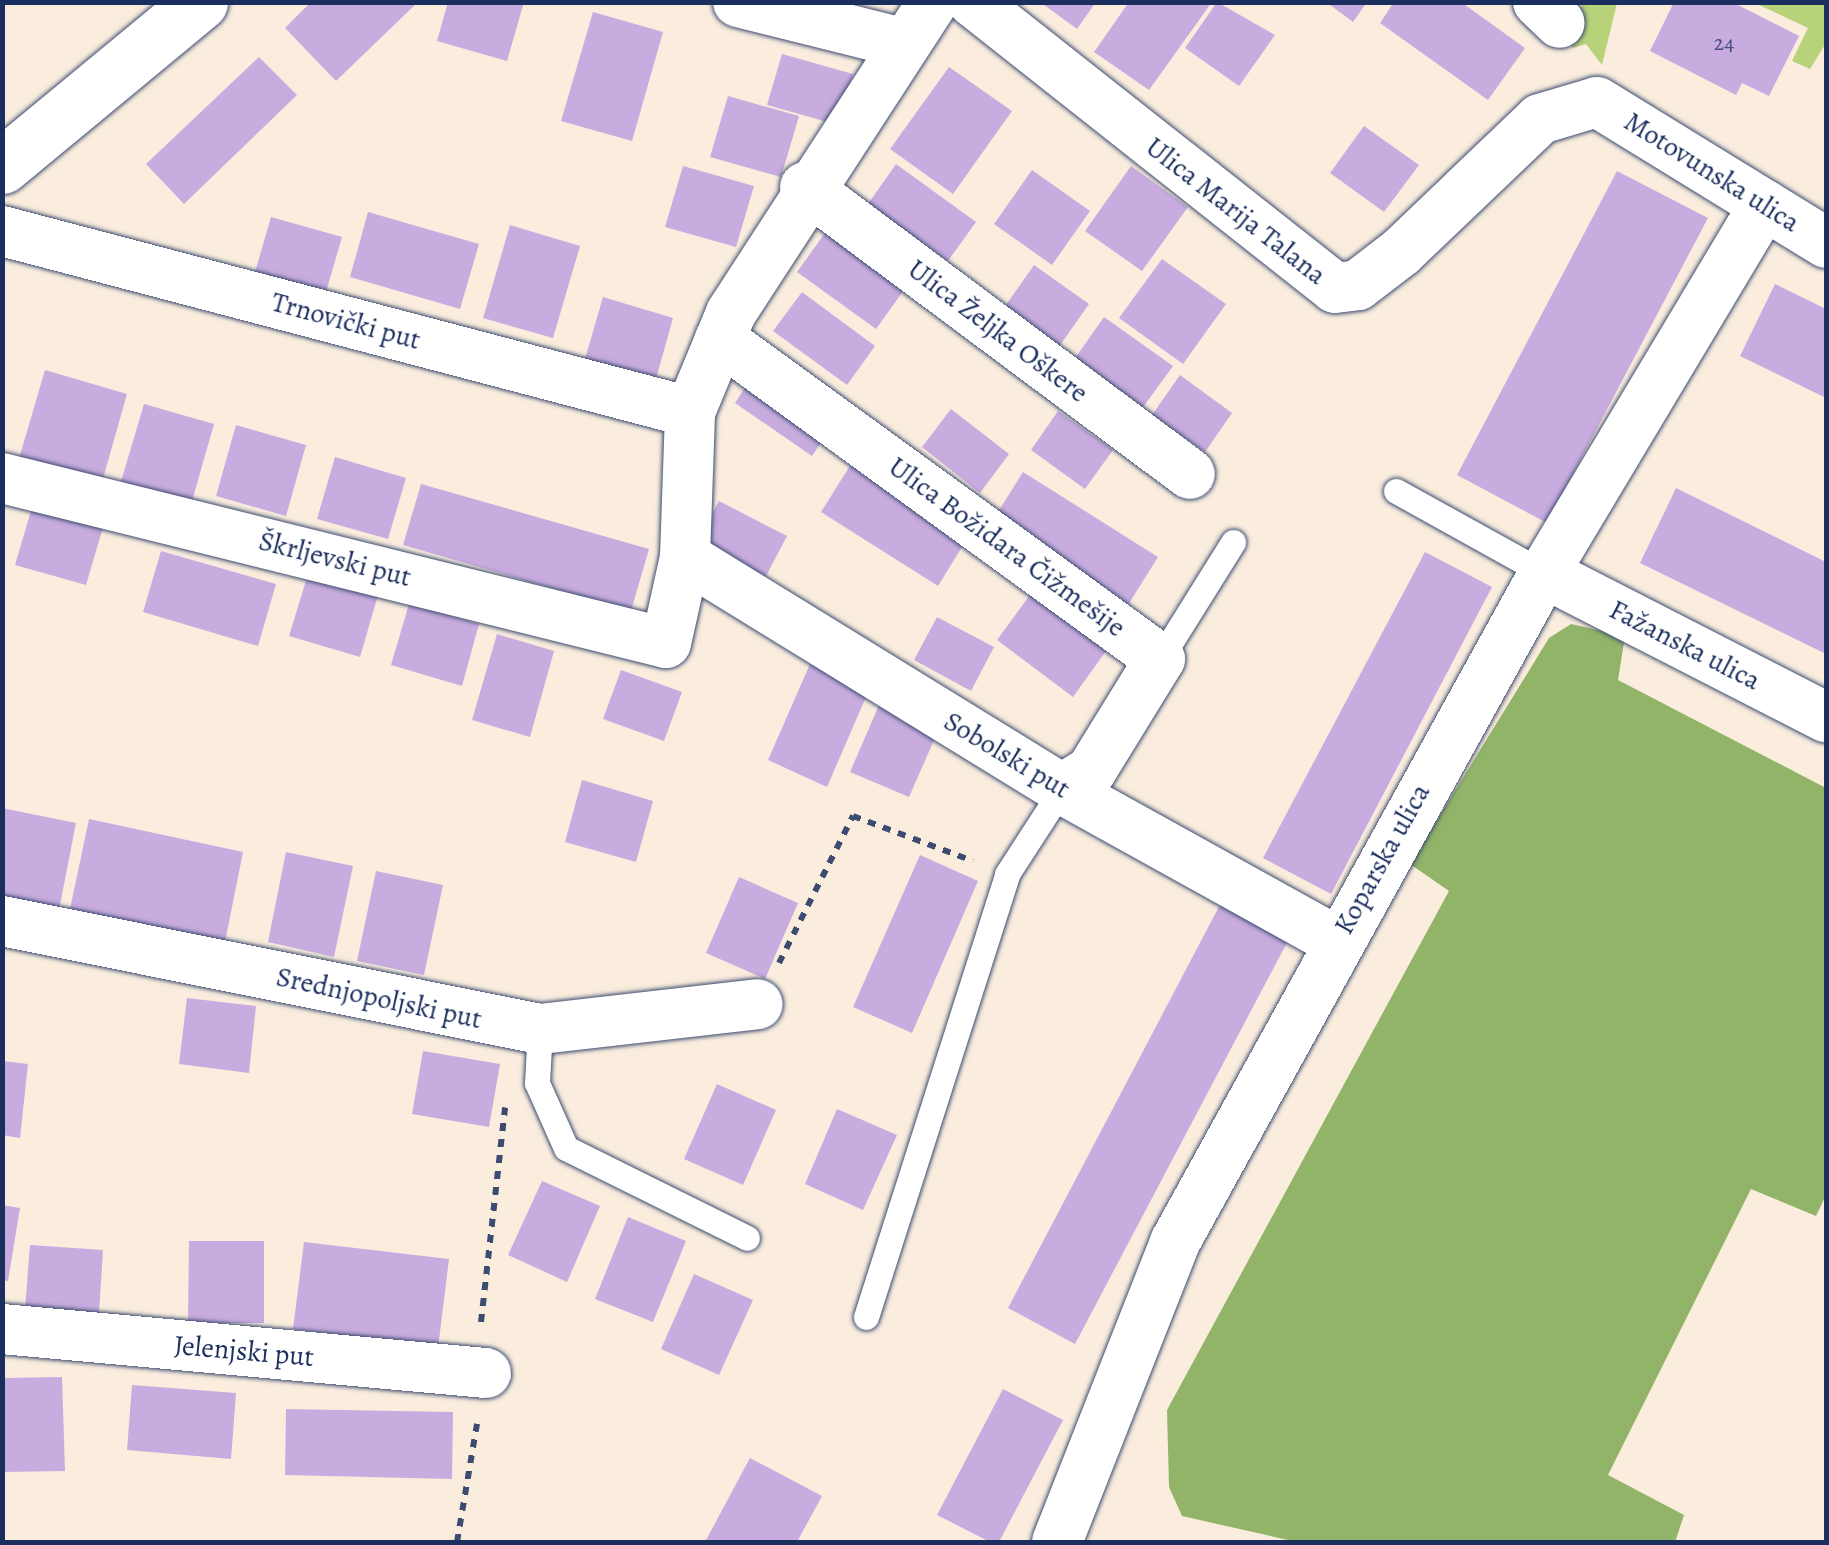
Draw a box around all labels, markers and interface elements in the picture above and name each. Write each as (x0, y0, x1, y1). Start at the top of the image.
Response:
house number: 24 (1714, 31, 1734, 57)
street label: Motovunska ulica (1618, 105, 1806, 239)
street label: Ulica Marija Talana (1139, 130, 1333, 292)
street label: Ulica Željka Oškere (901, 252, 1095, 410)
street label: Trnovički put (268, 285, 424, 357)
street label: Ulica Božidara Čižmešije (882, 450, 1132, 644)
street label: Škrljevski put (255, 524, 415, 594)
street label: Fažanska ulica (1604, 593, 1766, 697)
street label: Sobolski put (938, 704, 1076, 806)
street label: Koparska ulica (1327, 778, 1437, 940)
street label: Srednjopoljski put (273, 960, 485, 1036)
street label: Jelenjski put (173, 1328, 315, 1374)

